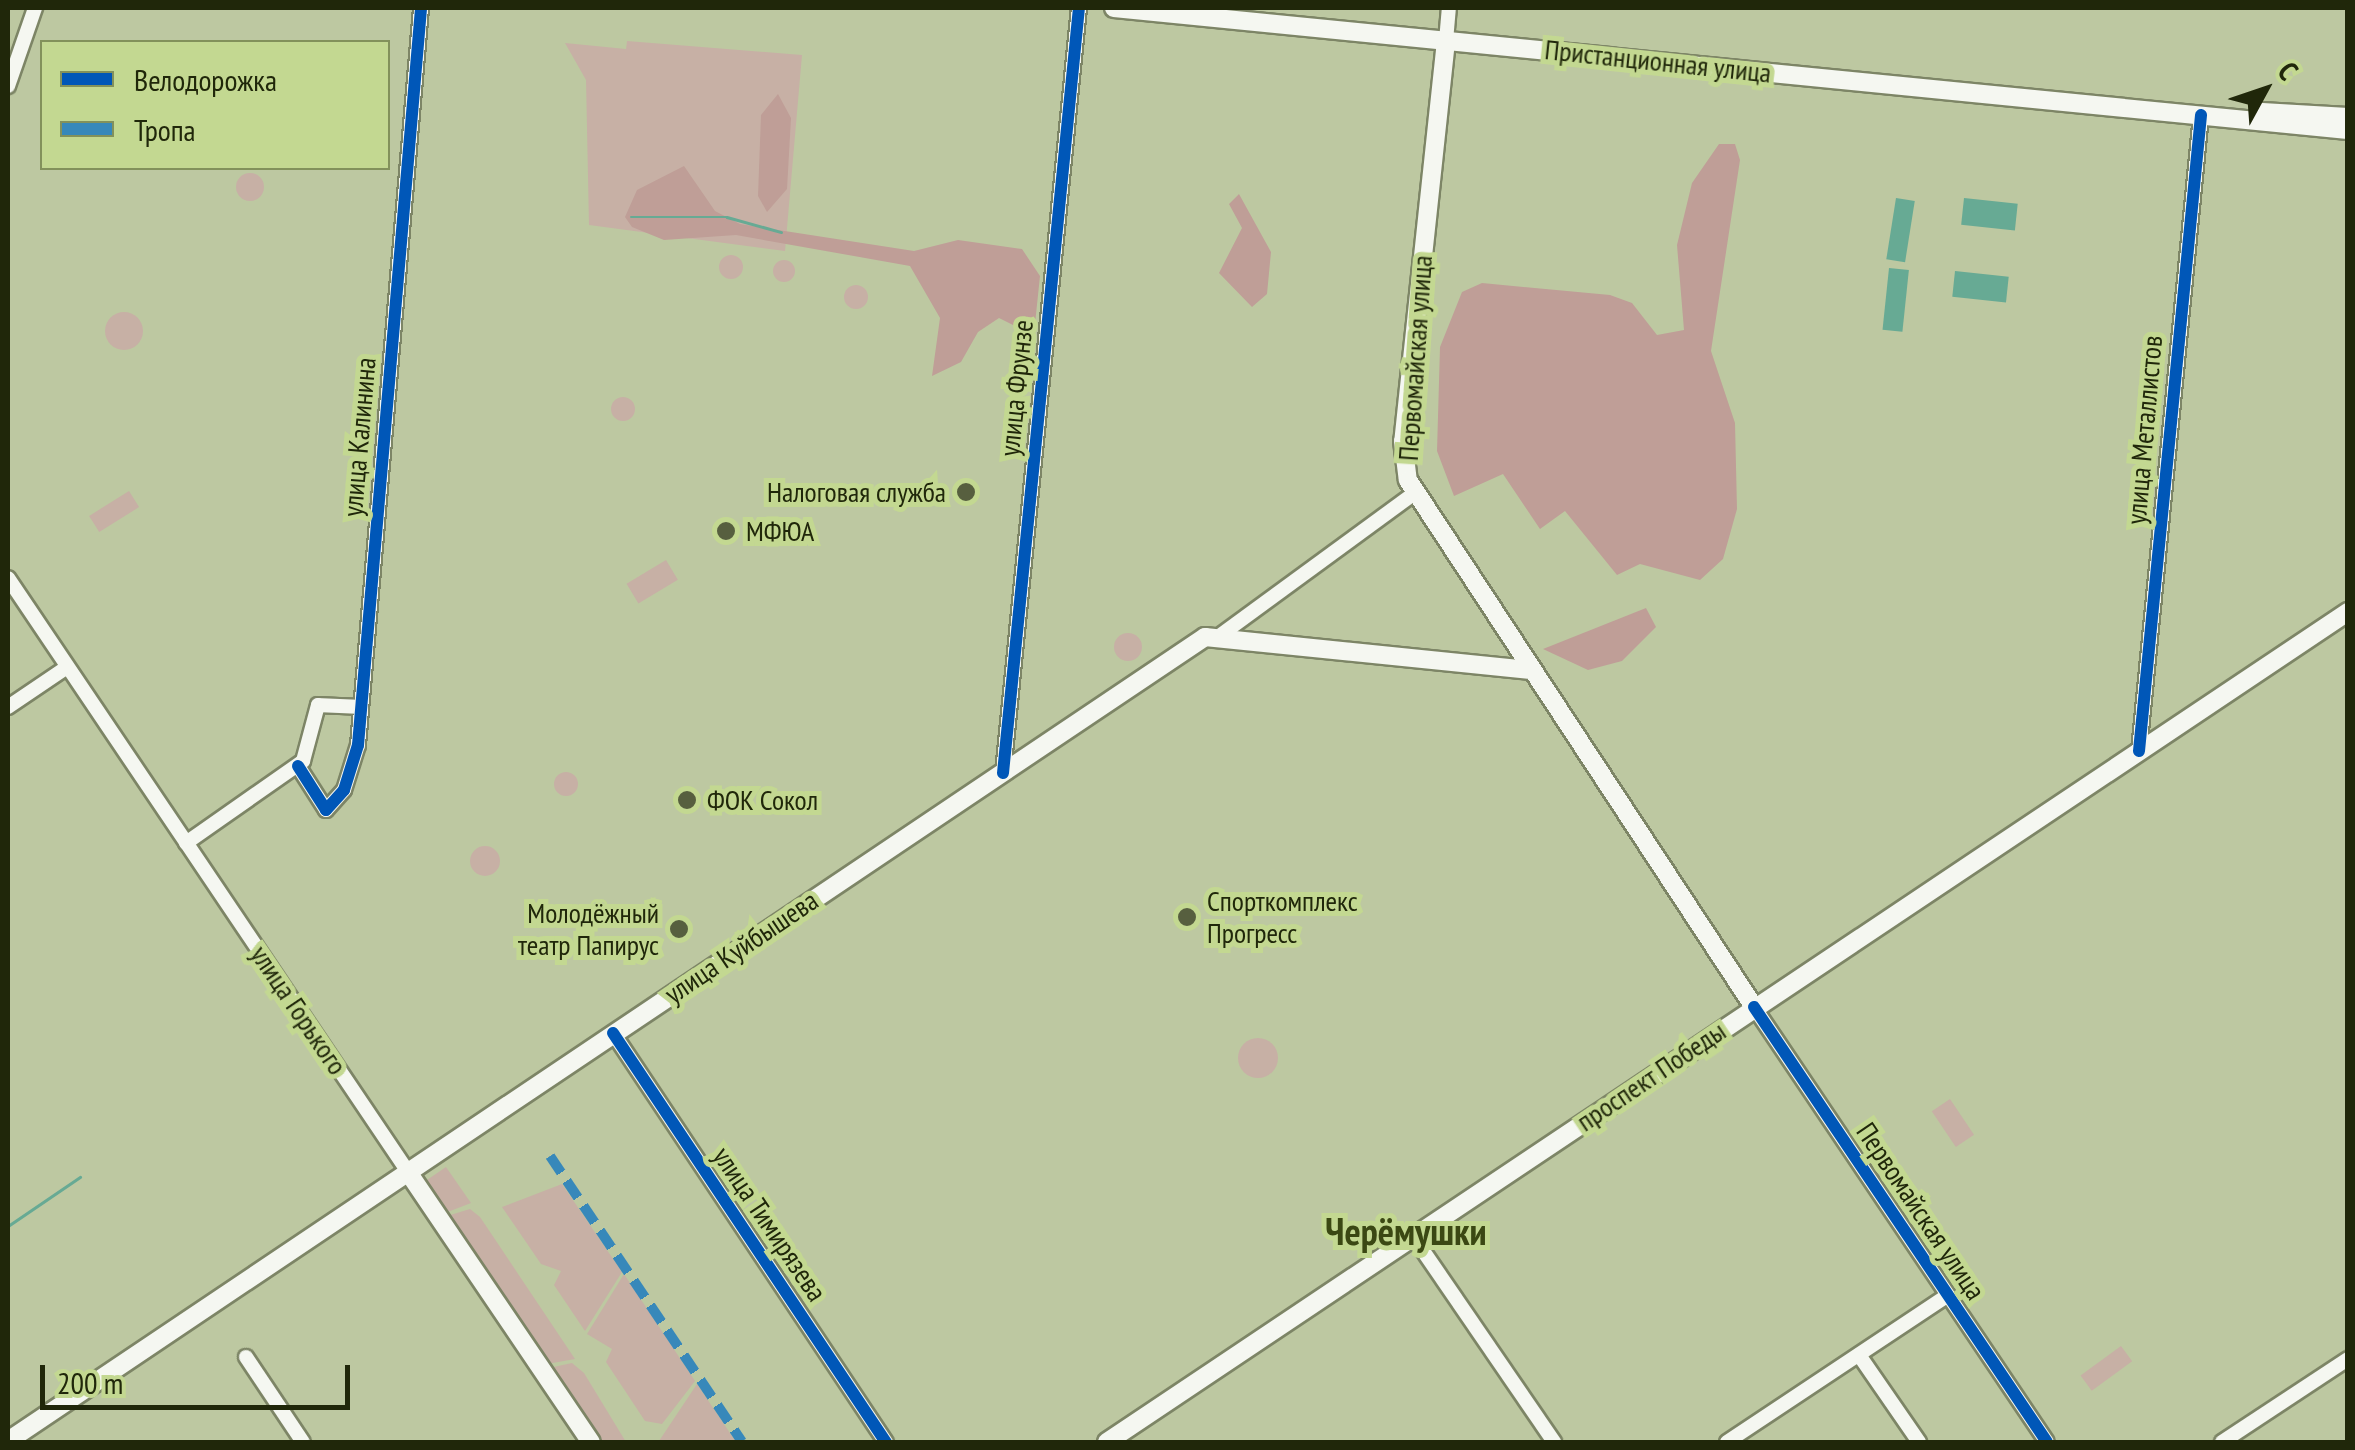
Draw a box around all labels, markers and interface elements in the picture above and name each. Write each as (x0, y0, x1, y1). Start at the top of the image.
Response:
street label: Пристанционная улица (1543, 32, 1773, 90)
legend (40, 40, 390, 170)
north arrow (2215, 40, 2315, 140)
text: С (2270, 54, 2307, 87)
text: Велодорожка (134, 60, 277, 99)
text: Тропа (134, 110, 196, 149)
street label: Первомайская улица (1391, 254, 1439, 462)
street label: улица Фрунзе (992, 318, 1040, 458)
street label: улица Металлистов (2119, 334, 2169, 526)
street label: улица Калинина (335, 356, 383, 518)
place label: Налоговая служба (767, 475, 946, 509)
marker: Налоговая служба (955, 481, 977, 503)
place label: МФЮА (746, 514, 814, 548)
marker: МФЮА (715, 520, 737, 542)
place label: ФОК Сокол (707, 783, 818, 817)
marker: ФОК Сокол (676, 789, 698, 811)
street label: улица Куйбышева (658, 883, 824, 1011)
place label: Спорткомплекс Прогресс (1207, 884, 1358, 950)
place label: Молодёжный театр Папирус (518, 896, 659, 962)
marker: Спорткомплекс Прогресс (1176, 906, 1198, 928)
marker: Молодёжный театр Папирус (668, 918, 690, 940)
street label: улица Горького (244, 939, 354, 1081)
street label: проспект Победы (1570, 1014, 1732, 1138)
street label: Первомайская улица (1849, 1116, 1993, 1306)
street label: улица Тимирязева (706, 1140, 834, 1308)
district label: Черёмушки (1325, 1208, 1487, 1254)
scale bar (45, 1345, 355, 1407)
text: 200 m (57, 1363, 123, 1402)

